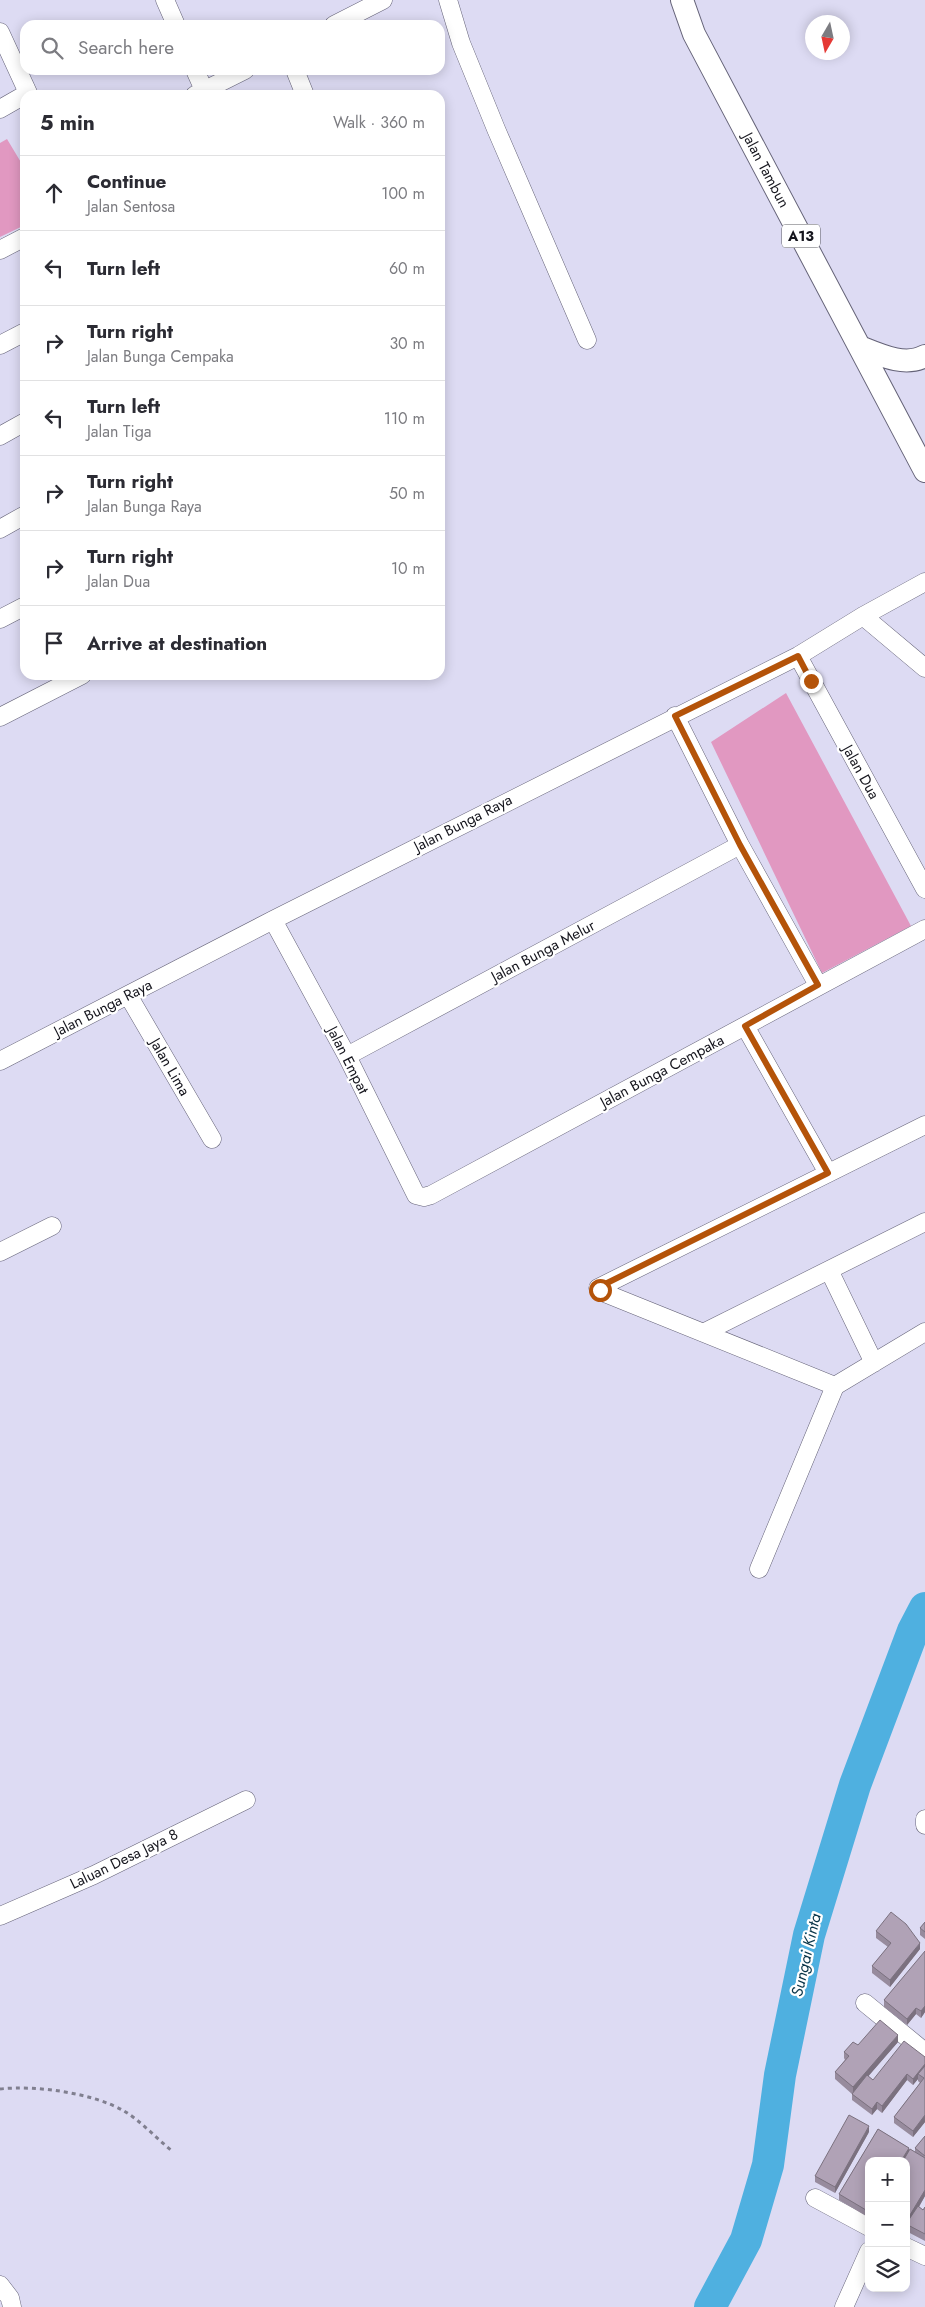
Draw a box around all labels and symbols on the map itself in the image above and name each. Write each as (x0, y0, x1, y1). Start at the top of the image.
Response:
north arrow (805, 15, 850, 60)
street label: Jalan Tambun (736, 127, 795, 212)
road number: A13 (782, 225, 820, 248)
route end (800, 670, 823, 693)
street label: Jalan Dua (836, 739, 885, 803)
street label: Jalan Bunga Raya (408, 789, 516, 858)
street label: Jalan Bunga Melur (485, 914, 600, 989)
street label: Jalan Bunga Raya (48, 974, 156, 1043)
street label: Jalan Empat (321, 1021, 375, 1098)
street label: Jalan Bunga Cempaka (594, 1029, 728, 1114)
street label: Jalan Lima (144, 1032, 195, 1100)
route start (589, 1279, 612, 1302)
street label: Laluan Desa Jaya 8 (66, 1823, 182, 1895)
water label: Sungai Kinta (785, 1911, 827, 1999)

